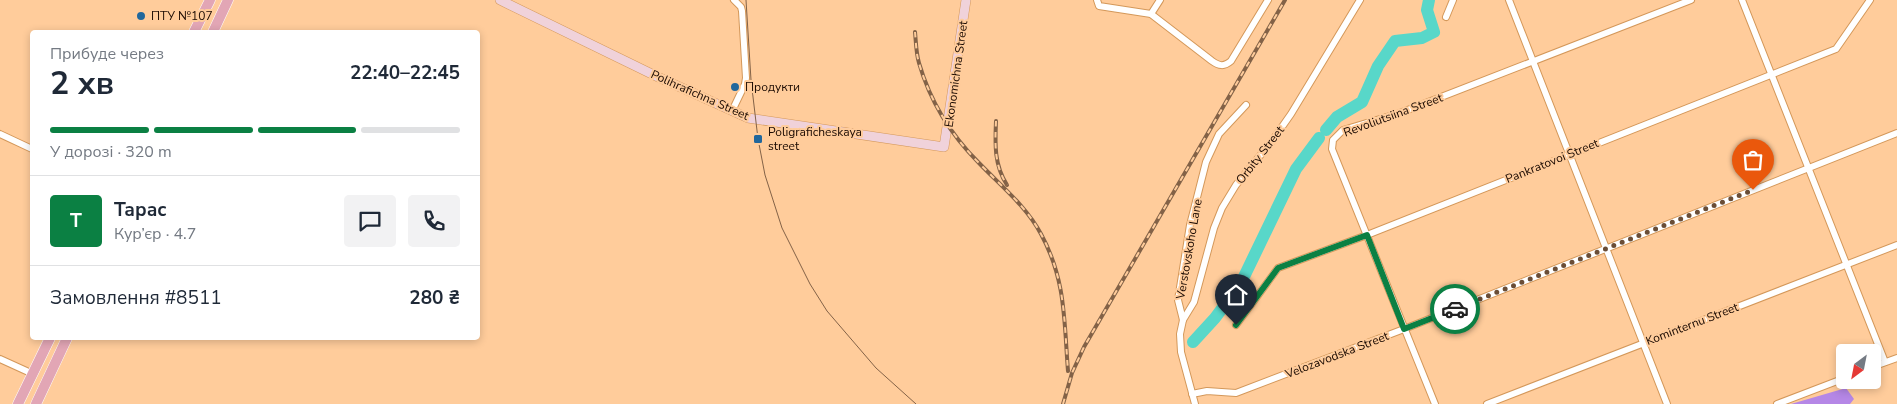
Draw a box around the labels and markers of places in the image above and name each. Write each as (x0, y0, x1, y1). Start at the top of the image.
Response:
place label: ПТУ №107 (151, 8, 213, 24)
marker: ПТУ №107 (135, 10, 147, 22)
place label: Продукти (745, 79, 800, 95)
marker: Продукти (729, 81, 741, 93)
place label: Poligraficheskaya street (768, 124, 862, 154)
marker: Poligraficheskaya street (752, 133, 764, 145)
pin (1732, 139, 1774, 190)
pin (1215, 274, 1257, 325)

